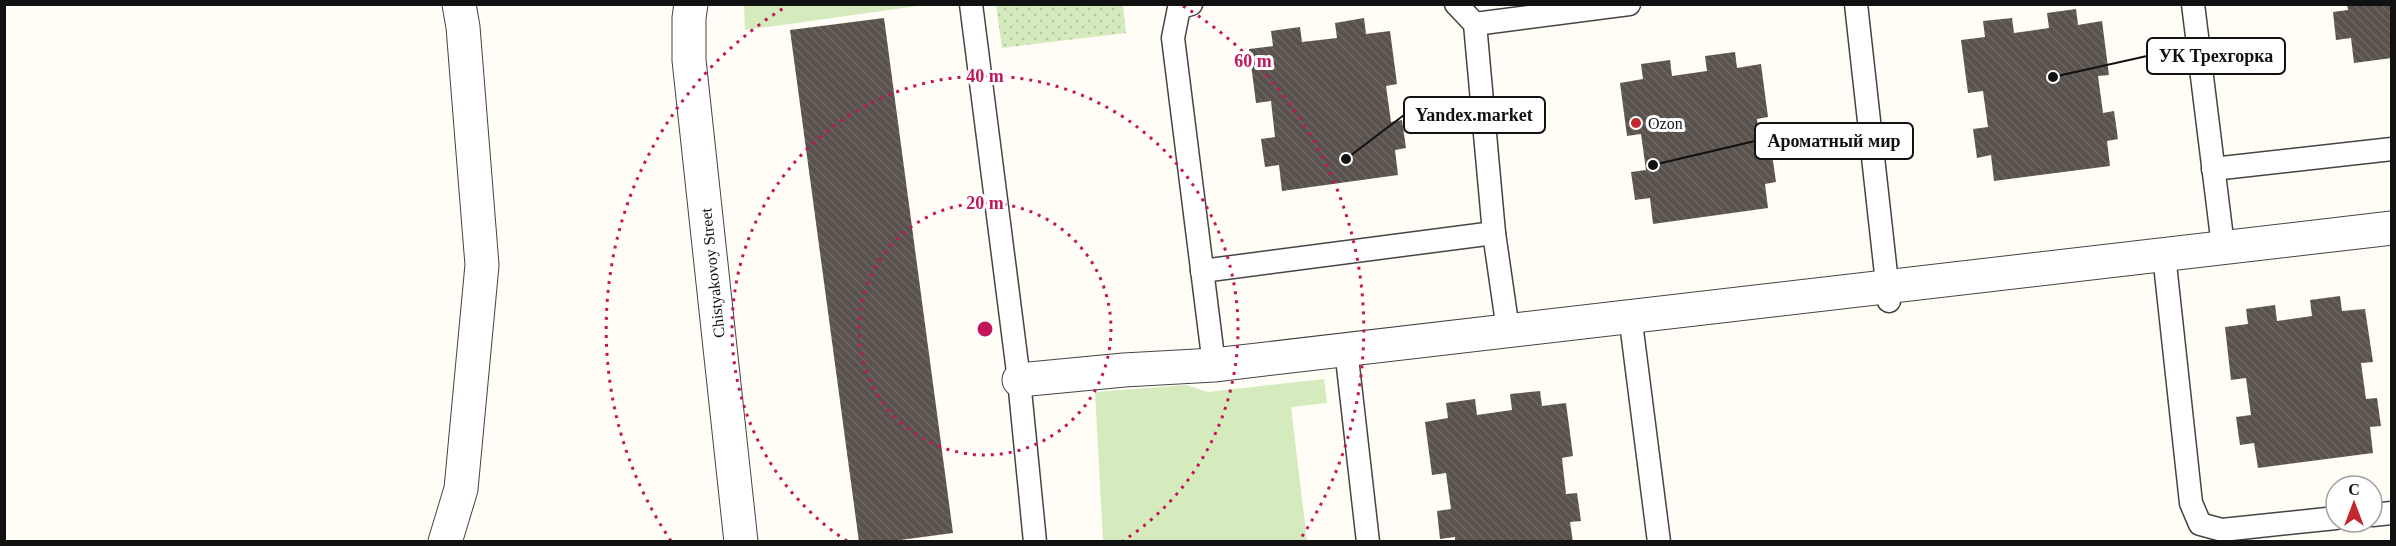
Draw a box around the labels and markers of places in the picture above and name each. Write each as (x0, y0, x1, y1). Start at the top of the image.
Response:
callout: УК Трехгорка (2147, 38, 2285, 74)
callout: Yandex.market (1404, 97, 1545, 133)
place label: Ozon (1648, 115, 1683, 132)
marker: Ozon (1629, 116, 1643, 130)
callout: Ароматный мир (1755, 123, 1913, 159)
centre of rings (975, 319, 995, 339)

